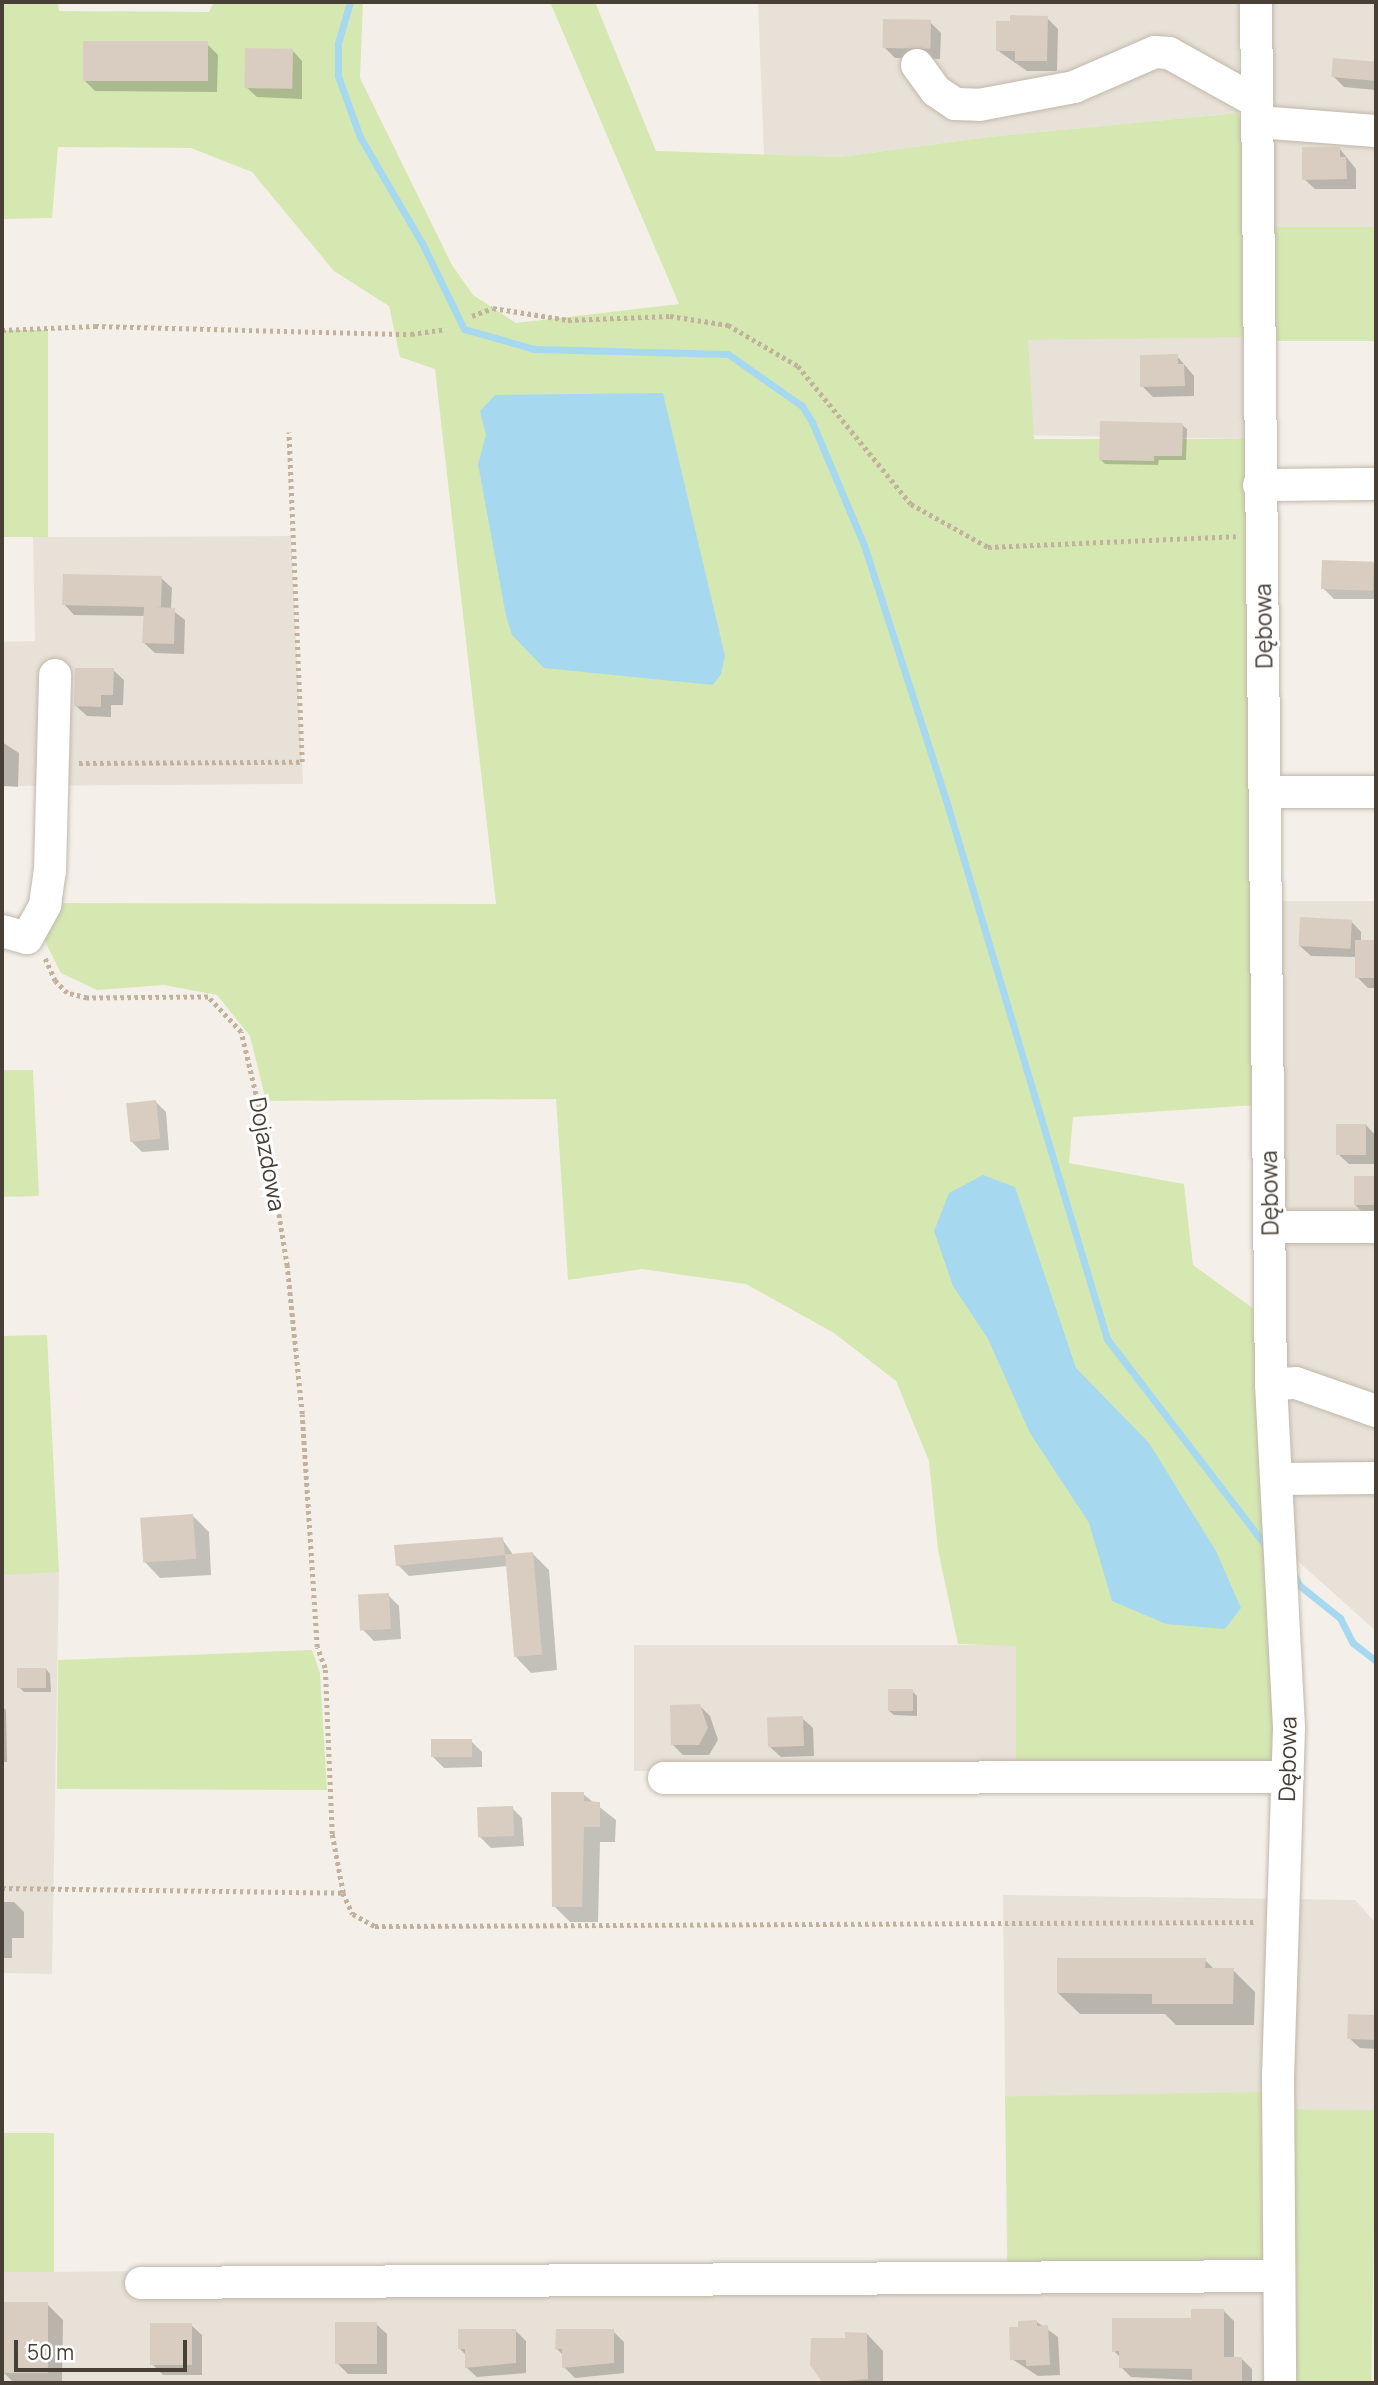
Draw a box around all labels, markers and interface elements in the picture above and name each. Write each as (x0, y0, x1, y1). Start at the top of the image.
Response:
street label: Dębowa (1248, 583, 1278, 669)
street label: Dojazdowa (244, 1095, 292, 1213)
street label: Dębowa (1254, 1150, 1284, 1236)
street label: Dębowa (1272, 1716, 1302, 1802)
scale bar (18, 2326, 191, 2370)
text: 50 m (27, 2338, 74, 2366)

